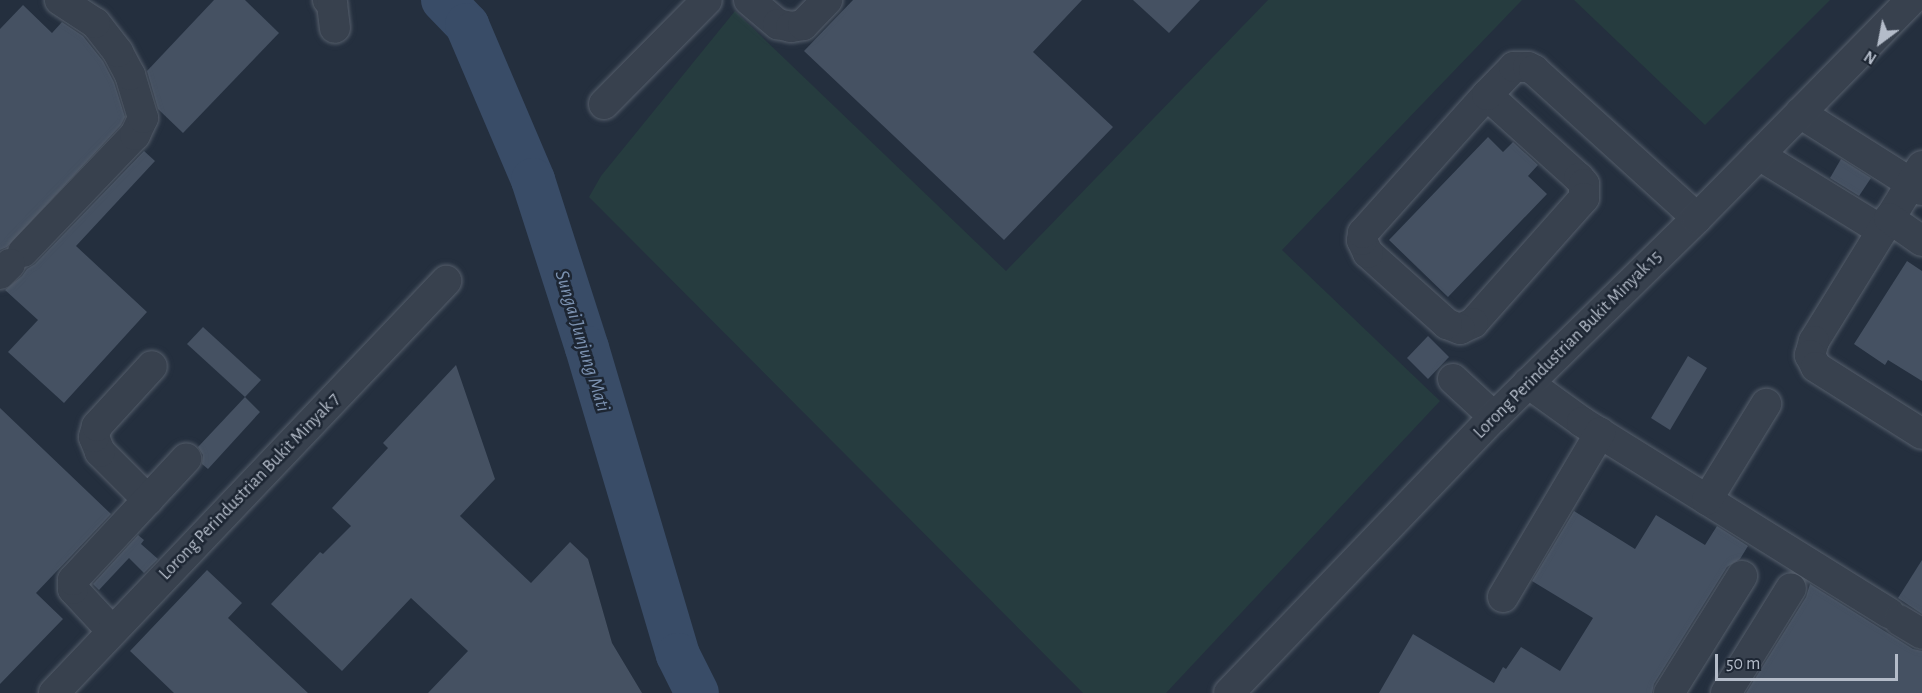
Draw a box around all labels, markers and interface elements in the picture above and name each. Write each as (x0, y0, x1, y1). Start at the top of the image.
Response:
north arrow (1850, 12, 1910, 72)
text: N (1862, 48, 1879, 67)
street label: Lorong Perindustrian Bukit Minyak 15 (1469, 246, 1667, 444)
water label: Sungai Junjung Mati (549, 267, 615, 415)
street label: Lorong Perindustrian Bukit Minyak 7 (155, 389, 345, 585)
scale bar (1718, 642, 1901, 680)
text: 50 m (1726, 655, 1760, 673)

